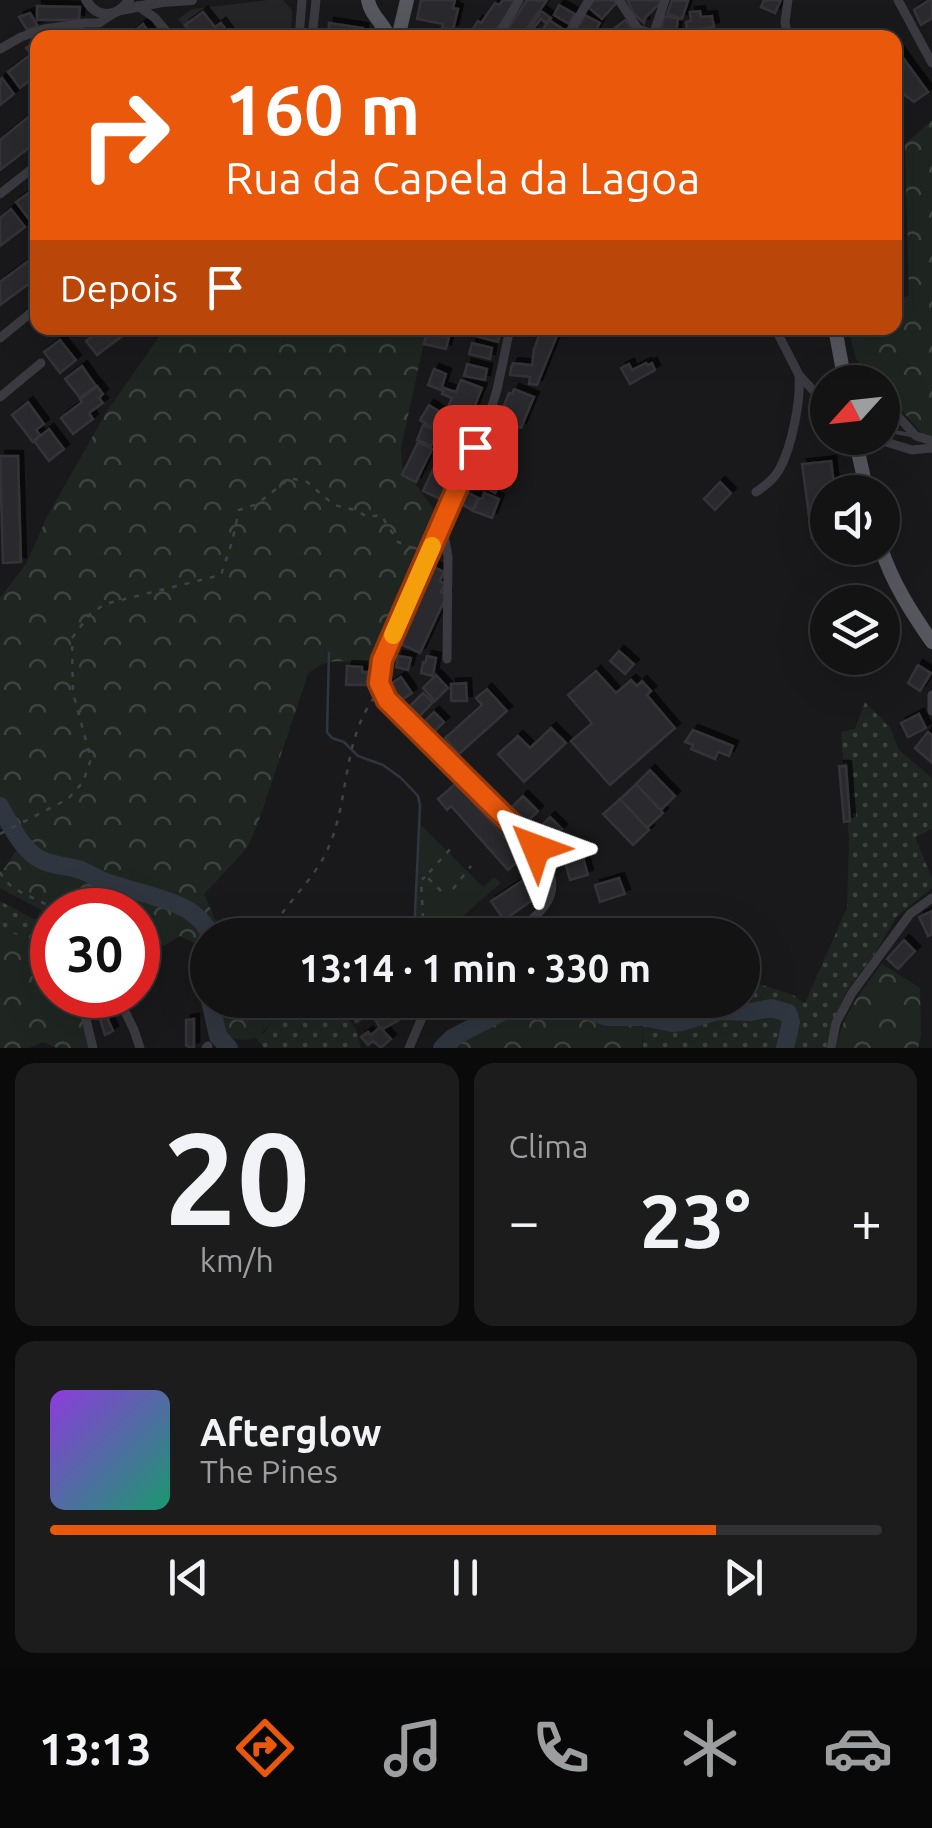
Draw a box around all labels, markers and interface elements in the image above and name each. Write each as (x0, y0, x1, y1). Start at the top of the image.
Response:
icon: right (60, 70, 190, 200)
text: 160 m (225, 70, 420, 148)
text: Rua da Capela da Lagoa (225, 152, 700, 203)
icon: arrive (198, 260, 253, 315)
text: Depois (60, 267, 178, 309)
north arrow (810, 365, 900, 455)
map controls (810, 365, 900, 675)
pin (433, 405, 518, 490)
icon: arrive (448, 420, 503, 475)
button: sound (810, 475, 900, 565)
button: layers (810, 585, 900, 675)
position arrow (484, 796, 588, 900)
speed limit sign: 30 (30, 888, 160, 1018)
text: 13:14 · 1 min · 330 m (299, 947, 651, 989)
text: 20 (163, 1104, 310, 1250)
text: Clima (509, 1128, 588, 1164)
text: 23° (640, 1178, 751, 1262)
text: − (509, 1190, 540, 1251)
text: + (851, 1190, 882, 1251)
text: km/h (200, 1242, 274, 1278)
text: Afterglow (200, 1411, 382, 1453)
text: The Pines (200, 1453, 338, 1489)
icon: previous (161, 1550, 216, 1605)
icon: pause (438, 1550, 493, 1605)
icon: next (716, 1550, 771, 1605)
icon: directions (230, 1713, 300, 1783)
icon: music (378, 1713, 448, 1783)
icon: phone (526, 1713, 596, 1783)
icon: climate (675, 1713, 745, 1783)
icon: car (823, 1713, 893, 1783)
text: 13:13 (39, 1723, 152, 1774)

